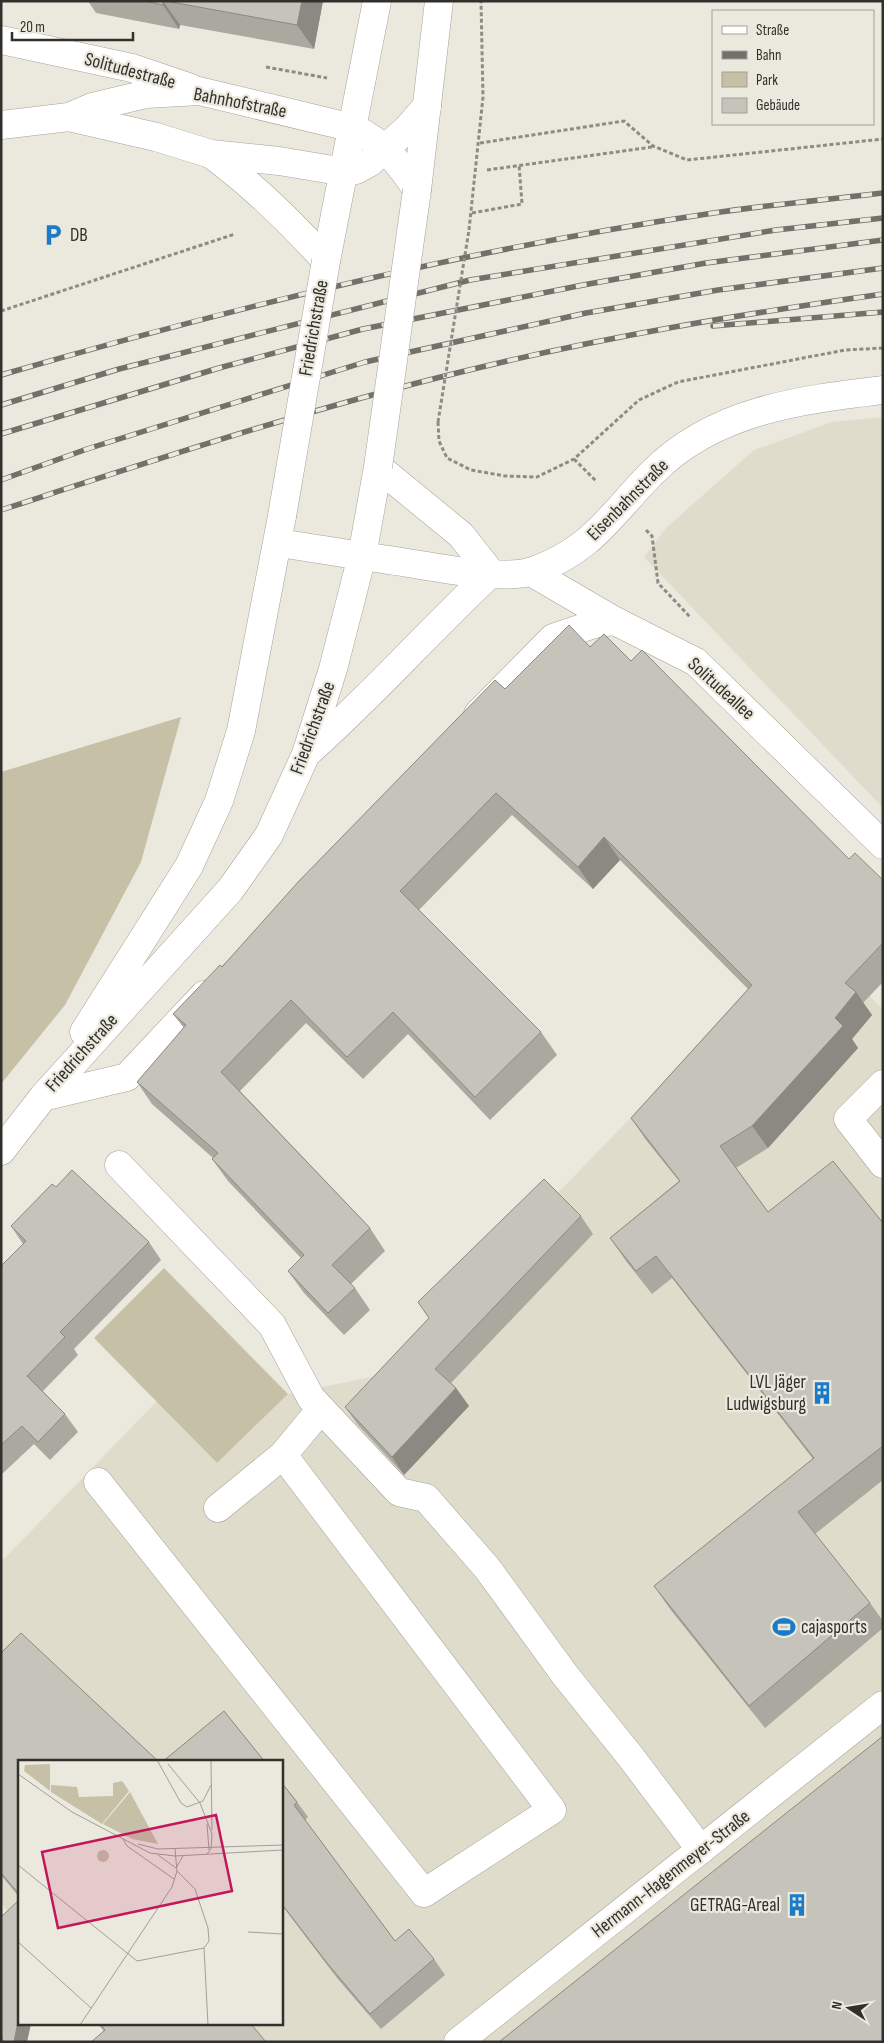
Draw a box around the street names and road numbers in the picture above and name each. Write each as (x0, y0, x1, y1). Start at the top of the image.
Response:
street label: Solitudestraße (82, 48, 178, 94)
street label: Bahnhofstraße (192, 83, 288, 123)
street label: Friedrichstraße (294, 278, 334, 378)
street label: Eisenbahnstraße (582, 454, 674, 546)
street label: Solitudeallee (683, 653, 759, 725)
street label: Friedrichstraße (286, 678, 340, 778)
street label: Friedrichstraße (41, 1009, 123, 1097)
street label: Hermann-Hagenmeyer-Straße (587, 1805, 755, 1943)

